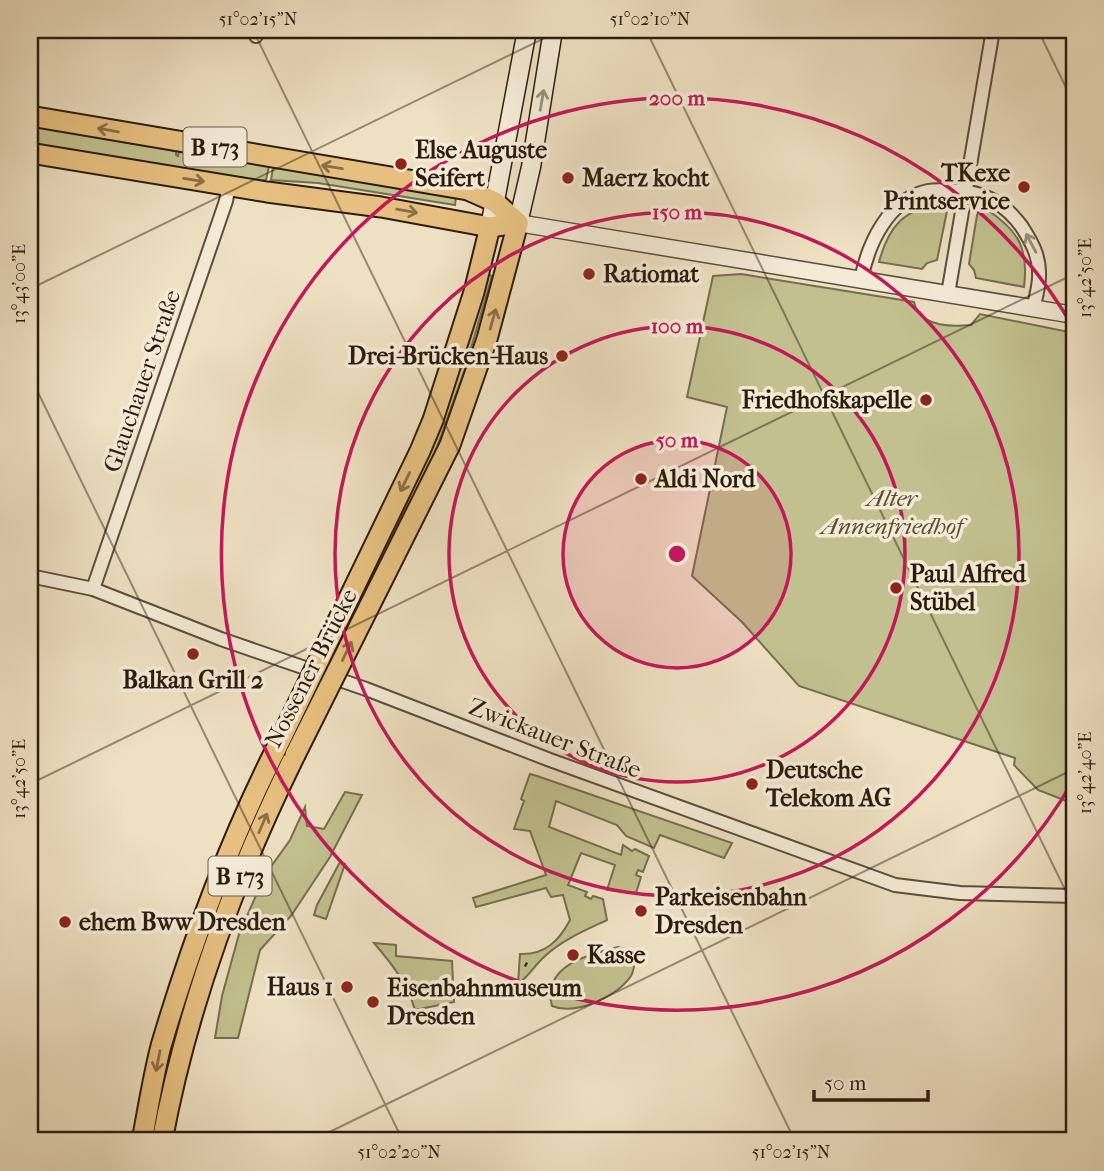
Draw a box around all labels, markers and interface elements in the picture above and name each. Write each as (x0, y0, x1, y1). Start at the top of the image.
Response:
text: 51°02'15"N (219, 9, 298, 30)
text: 51°02'10"N (610, 9, 691, 30)
text: 200 m (649, 86, 706, 110)
one-way arrow (536, 89, 549, 111)
one-way arrow (97, 123, 120, 136)
road number: B 173 (184, 128, 246, 166)
place label: Else Auguste Seifert (415, 136, 547, 192)
marker: Else Auguste Seifert (393, 156, 409, 172)
place label: TKexe Printservice (884, 159, 1010, 215)
one-way arrow (321, 160, 344, 173)
place label: Maerz kocht (582, 164, 710, 192)
marker: Maerz kocht (560, 170, 576, 186)
one-way arrow (182, 174, 205, 187)
marker: TKexe Printservice (1016, 179, 1032, 195)
text: 150 m (652, 200, 703, 224)
one-way arrow (395, 205, 418, 218)
one-way arrow (1023, 233, 1037, 253)
text: 13°42'50"E (1075, 238, 1096, 318)
text: 13°43'00"E (9, 244, 30, 324)
place label: Ratiomat (603, 260, 699, 288)
marker: Ratiomat (581, 266, 597, 282)
street label: Glauchauer Straße (98, 286, 186, 476)
one-way arrow (487, 308, 500, 331)
text: 100 m (651, 314, 704, 338)
place label: Drei-Brücken-Haus (348, 342, 548, 370)
marker: Drei-Brücken-Haus (554, 348, 570, 364)
place label: Friedhofskapelle (741, 386, 912, 414)
marker: Friedhofskapelle (918, 392, 934, 408)
text: 50 m (656, 428, 699, 452)
place label: Aldi Nord (653, 465, 756, 493)
one-way arrow (397, 471, 411, 492)
marker: Aldi Nord (633, 471, 649, 487)
park label: Alter Annenfriedhof (818, 484, 968, 540)
centre of rings (665, 542, 689, 566)
place label: Paul Alfred Stübel (910, 560, 1027, 616)
marker: Paul Alfred Stübel (888, 580, 904, 596)
street label: Nossener Brücke (259, 584, 363, 752)
one-way arrow (341, 641, 355, 662)
marker: Balkan Grill 2 (185, 646, 201, 662)
place label: Balkan Grill 2 (123, 666, 263, 694)
street label: Zwickauer Straße (465, 692, 645, 784)
text: 13°42'40"E (1075, 732, 1096, 814)
text: 13°42'50"E (9, 739, 30, 819)
place label: Deutsche Telekom AG (765, 756, 891, 812)
marker: Deutsche Telekom AG (744, 776, 760, 792)
one-way arrow (257, 812, 270, 834)
road number: B 173 (208, 856, 272, 896)
place label: Parkeisenbahn Dresden (655, 883, 808, 939)
marker: Parkeisenbahn Dresden (633, 903, 649, 919)
place label: ehem Bww Dresden (79, 908, 287, 936)
marker: ehem Bww Dresden (57, 914, 73, 930)
place label: Kasse (587, 941, 646, 969)
marker: Kasse (565, 947, 581, 963)
place label: Haus 1 (267, 973, 333, 1001)
place label: Eisenbahnmuseum Dresden (387, 974, 583, 1030)
marker: Haus 1 (339, 979, 355, 995)
marker: Eisenbahnmuseum Dresden (365, 994, 381, 1010)
one-way arrow (151, 1049, 165, 1072)
scale bar (814, 1059, 927, 1103)
text: 50 m (824, 1071, 867, 1095)
text: 51°02'20"N (357, 1142, 441, 1163)
text: 51°02'15"N (752, 1142, 831, 1163)

